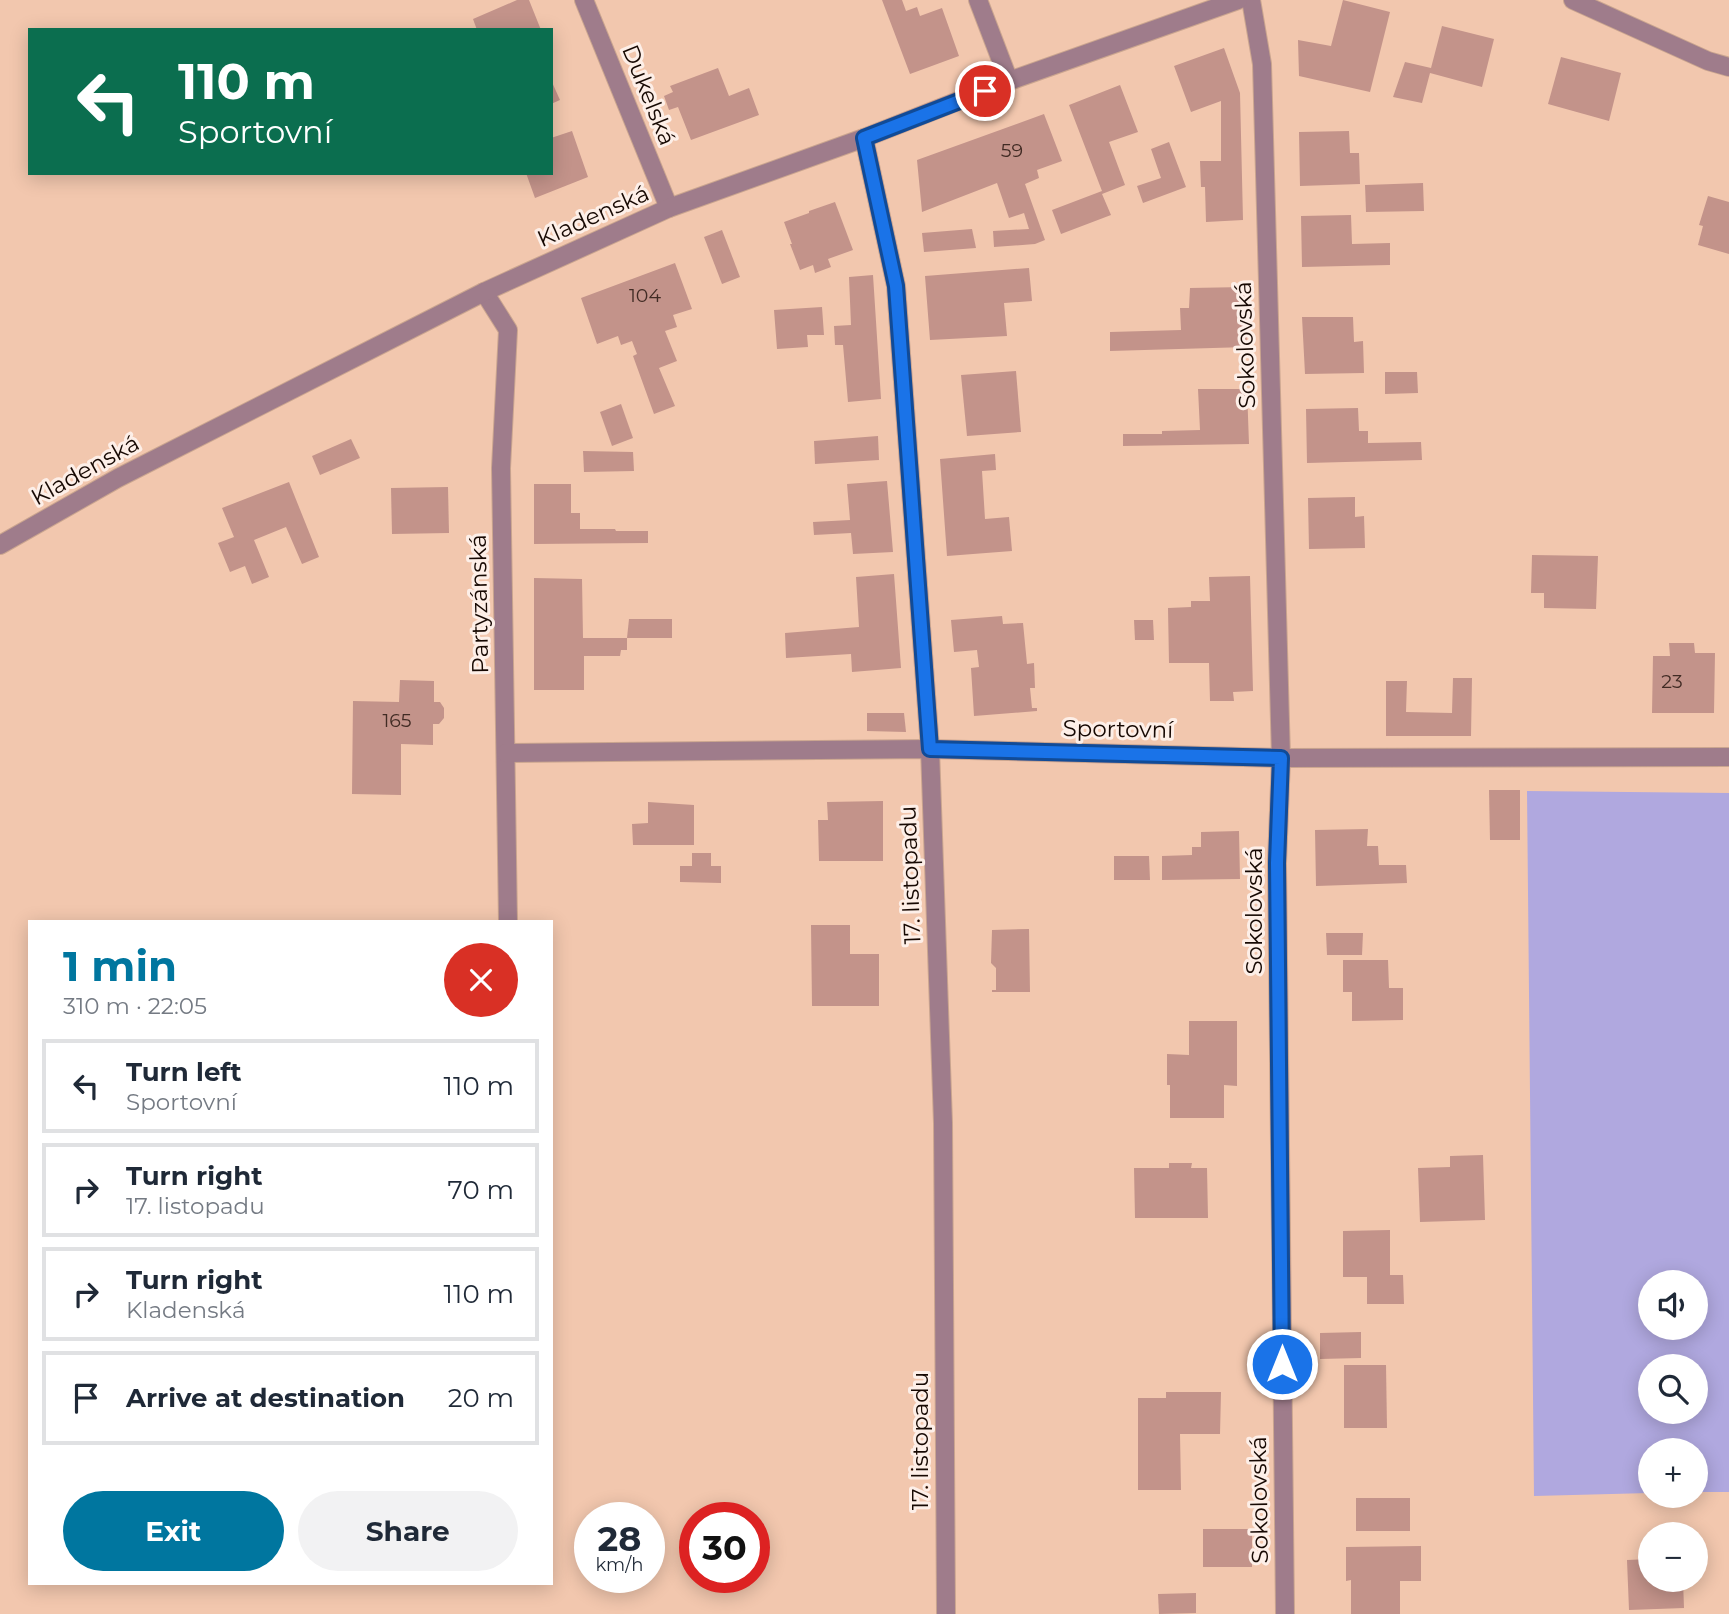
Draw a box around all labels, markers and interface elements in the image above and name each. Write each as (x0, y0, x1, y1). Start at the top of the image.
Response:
street label: Dukelská (616, 41, 682, 149)
text: 110 m (178, 52, 315, 111)
icon: left (63, 56, 154, 147)
pin (955, 61, 1015, 121)
icon: arrive (966, 72, 1004, 110)
text: Sportovní (178, 112, 332, 151)
house number: 59 (1001, 139, 1023, 162)
street label: Kladenská (533, 179, 653, 253)
street label: Sokolovská (1229, 281, 1261, 409)
house number: 104 (629, 284, 661, 307)
street label: Kladenská (26, 429, 144, 511)
street label: Partyzánská (464, 534, 494, 674)
house number: 23 (1661, 670, 1683, 693)
house number: 165 (382, 709, 412, 732)
street label: Sportovní (1062, 714, 1174, 744)
street label: 17. listopadu (894, 805, 926, 945)
street label: Sokolovská (1240, 847, 1268, 975)
text: 1 min (63, 940, 177, 992)
button: close (444, 943, 518, 1017)
text: 310 m · 22:05 (63, 992, 207, 1020)
text: Turn left (126, 1056, 242, 1088)
icon: left (67, 1067, 105, 1105)
text: 110 m (444, 1070, 514, 1102)
text: Sportovní (126, 1088, 237, 1116)
text: Turn right (126, 1160, 262, 1192)
icon: right (67, 1171, 105, 1209)
text: 70 m (448, 1174, 514, 1206)
text: 17. listopadu (126, 1192, 265, 1220)
text: Turn right (126, 1264, 262, 1296)
map controls (1638, 1270, 1708, 1592)
button: sound (1638, 1270, 1708, 1340)
icon: right (67, 1275, 105, 1313)
text: 110 m (444, 1278, 514, 1310)
text: Kladenská (126, 1296, 245, 1324)
position arrow (1245, 1327, 1319, 1401)
button: search (1638, 1354, 1708, 1424)
street label: 17. listopadu (906, 1372, 934, 1510)
icon: arrive (67, 1379, 105, 1417)
text: Arrive at destination (126, 1382, 405, 1414)
text: 20 m (448, 1382, 514, 1414)
street label: Sokolovská (1244, 1436, 1274, 1564)
button: + (1638, 1438, 1708, 1508)
button: Exit (63, 1491, 284, 1571)
button: Share (298, 1491, 518, 1571)
speed limit sign: 30 (679, 1502, 770, 1593)
text: 28 (598, 1517, 641, 1560)
button: − (1638, 1522, 1708, 1592)
text: km/h (595, 1554, 644, 1576)

